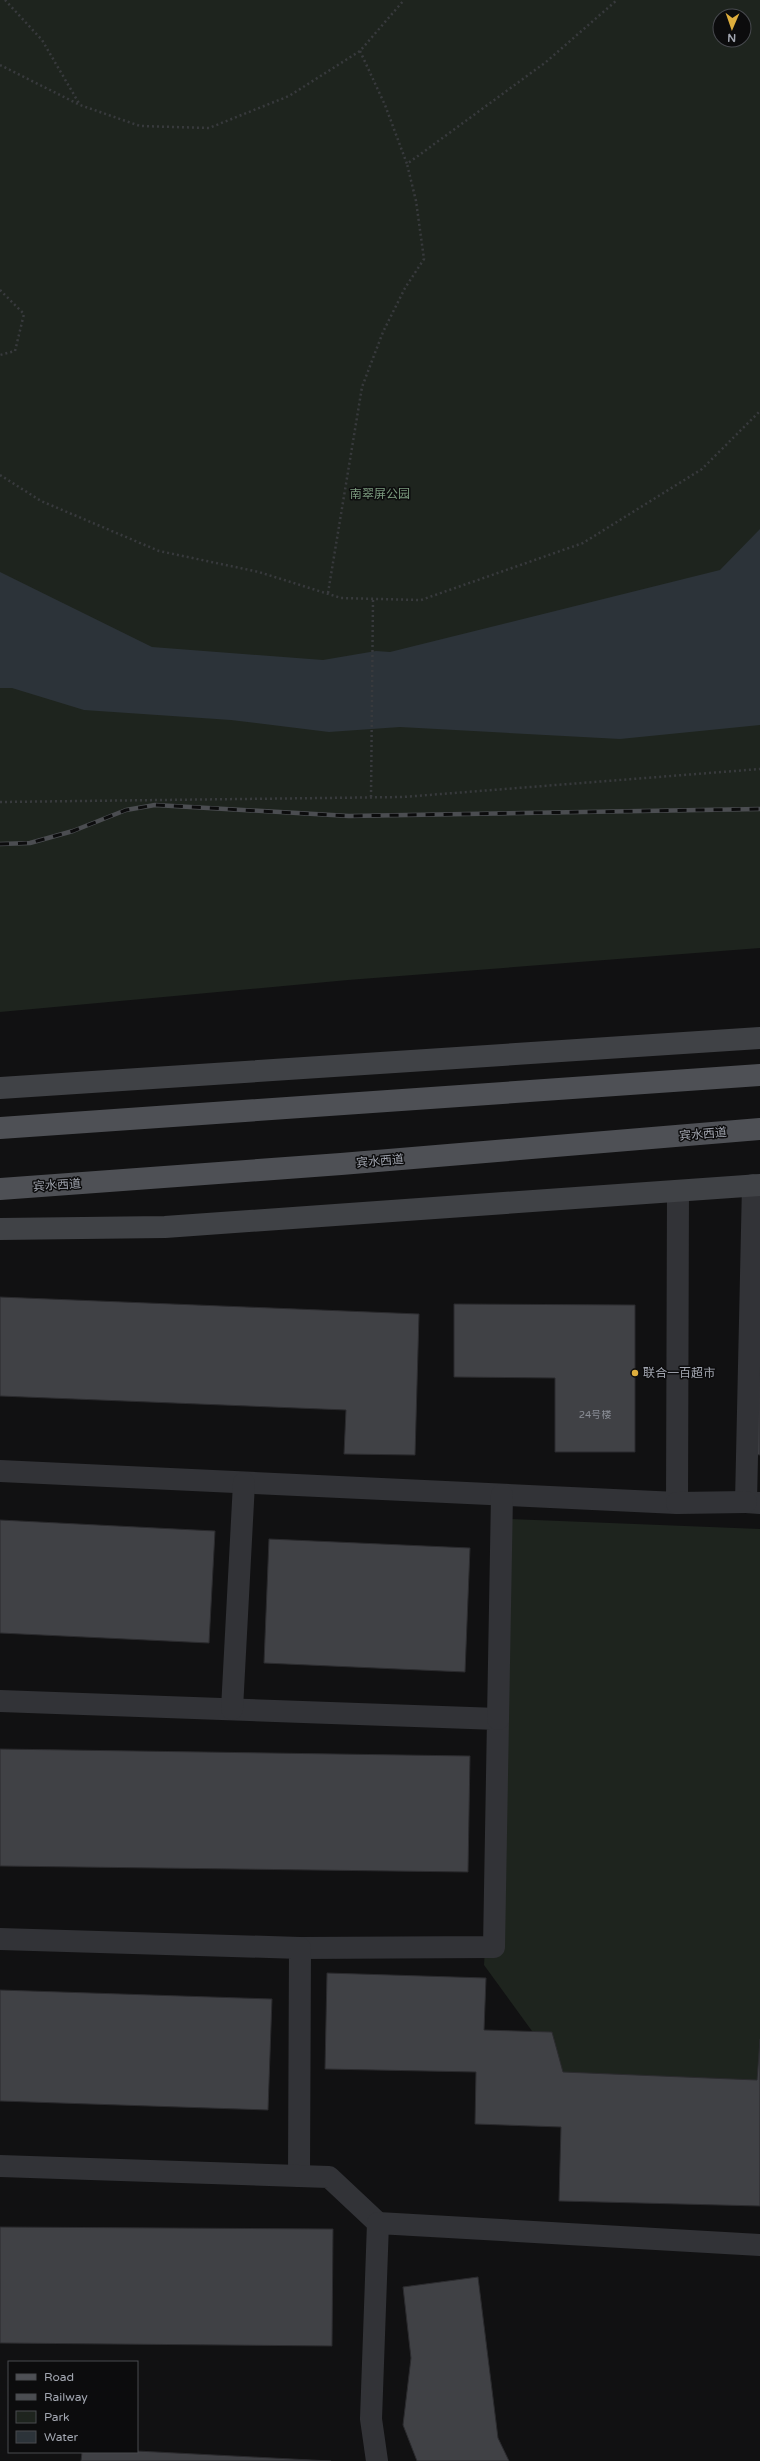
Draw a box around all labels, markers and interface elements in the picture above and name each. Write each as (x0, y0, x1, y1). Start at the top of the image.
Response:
north arrow (712, 8, 752, 48)
text: N (727, 31, 736, 44)
park label: 南翠屏公园 (350, 487, 410, 501)
street label: 宾水西道 (678, 1125, 728, 1143)
street label: 宾水西道 (355, 1152, 405, 1170)
street label: 宾水西道 (33, 1176, 81, 1194)
place label: 联合一百超市 (643, 1366, 715, 1380)
marker: 联合一百超市 (630, 1368, 640, 1378)
house number: 24号楼 (579, 1409, 611, 1421)
legend (8, 2361, 138, 2453)
text: Road (44, 2370, 74, 2384)
text: Railway (44, 2390, 88, 2404)
text: Park (44, 2410, 70, 2424)
text: Water (44, 2430, 79, 2444)

